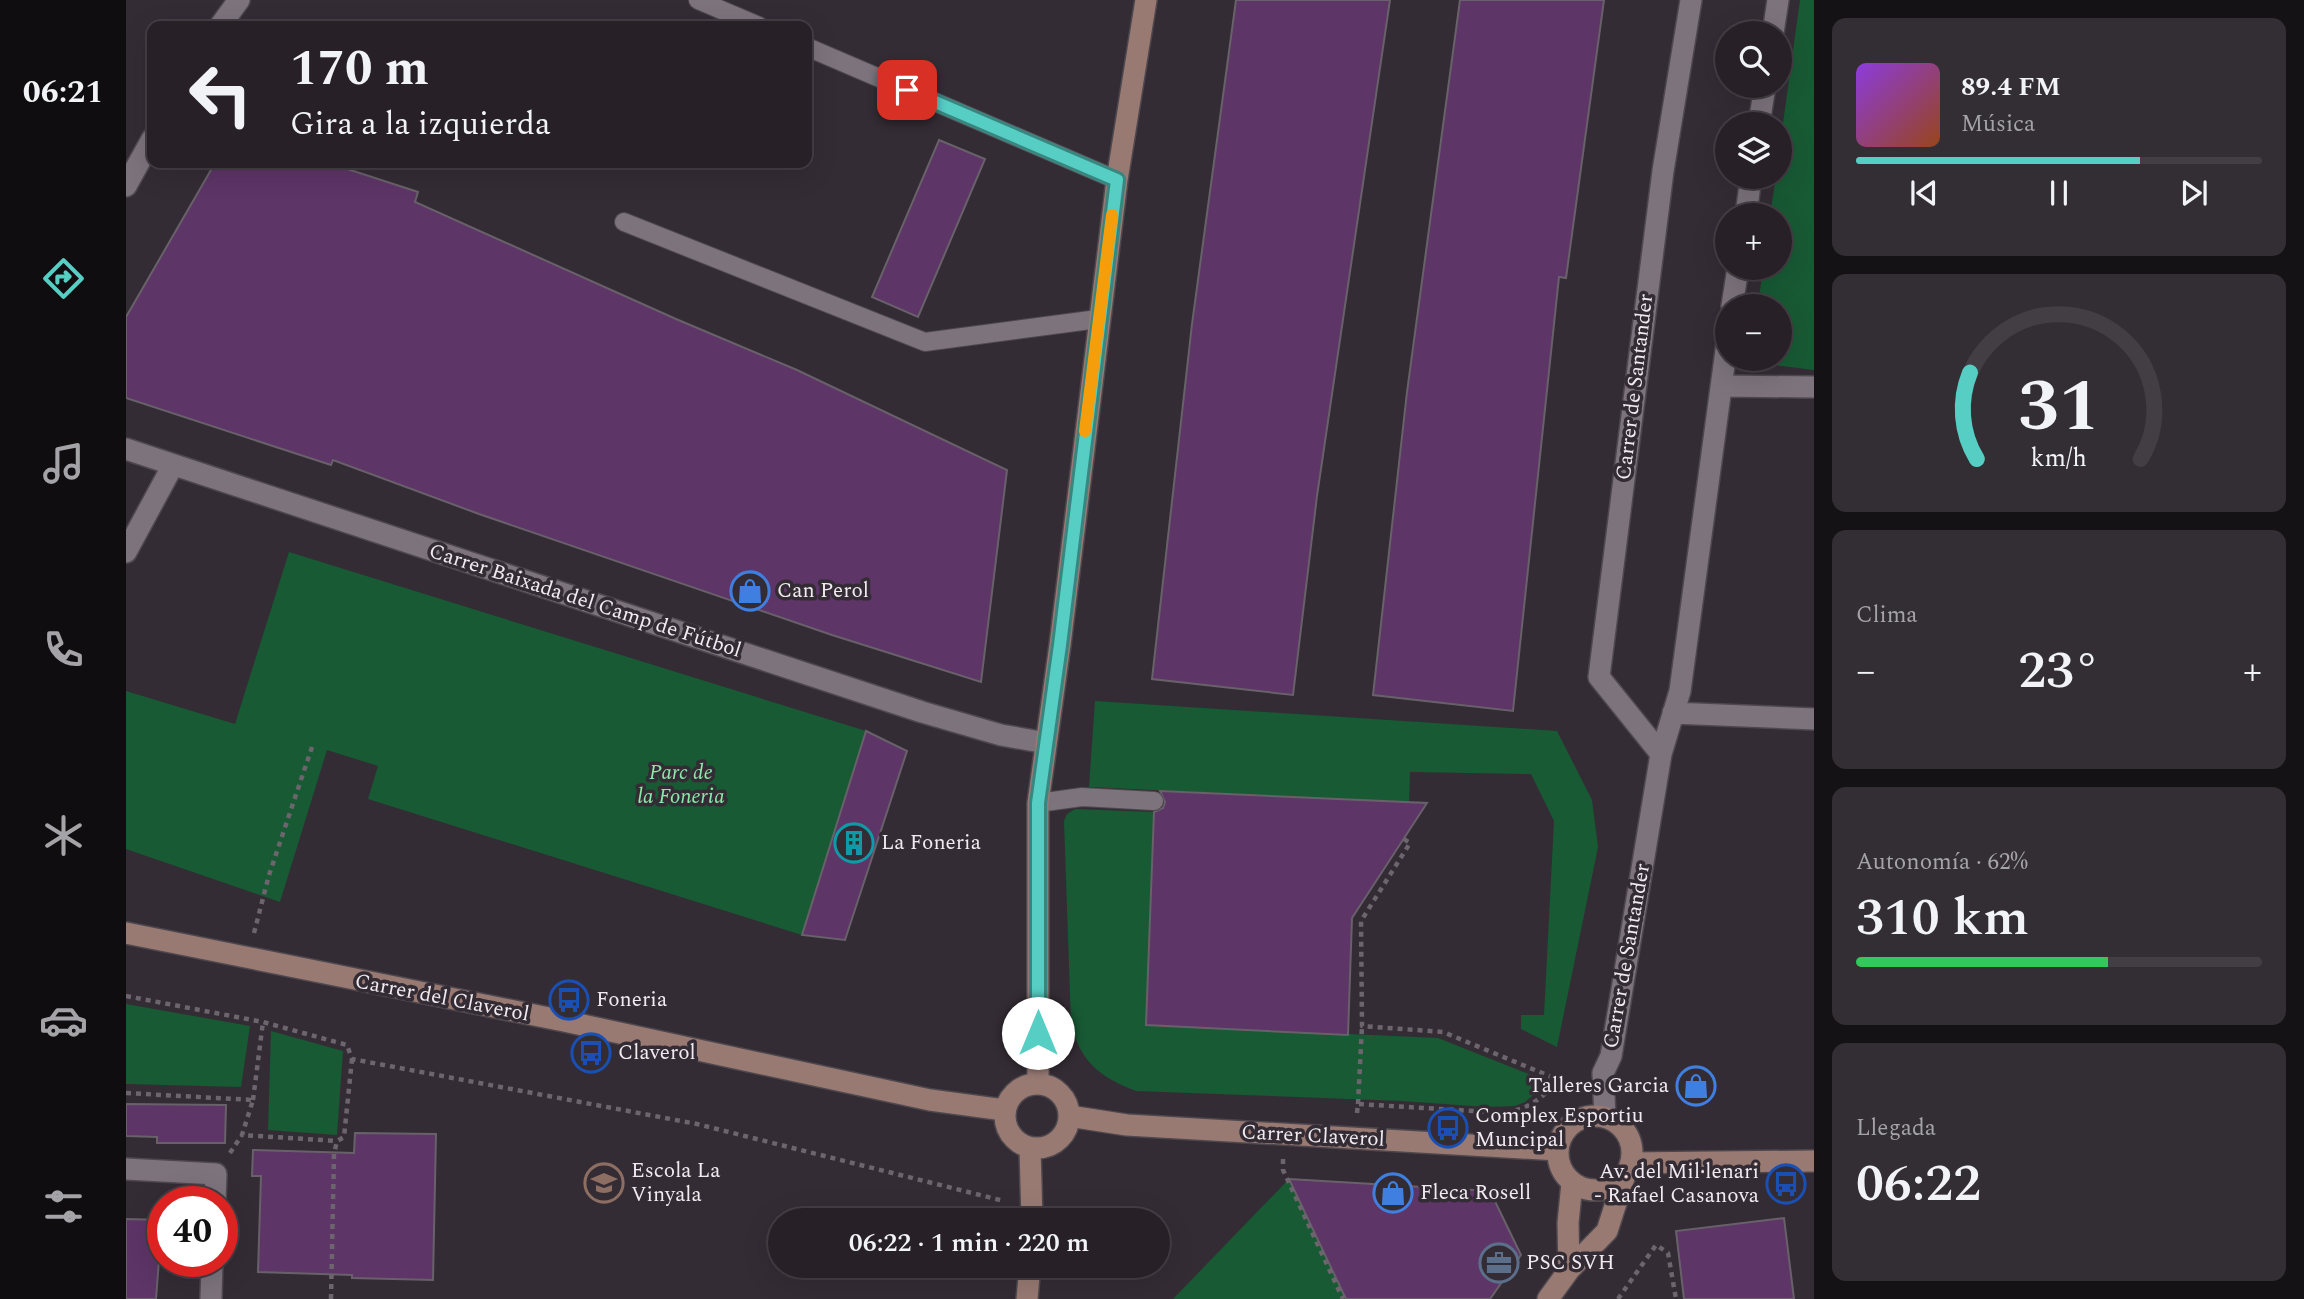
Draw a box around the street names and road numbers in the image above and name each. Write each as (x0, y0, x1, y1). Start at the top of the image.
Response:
street label: Carrer de Santander (1608, 292, 1662, 482)
street label: Carrer Baixada del Camp de Fútbol (425, 535, 745, 667)
street label: Carrer de Santander (1595, 861, 1659, 1051)
street label: Carrer del Claverol (352, 965, 532, 1031)
street label: Carrer Claverol (1240, 1116, 1386, 1156)

